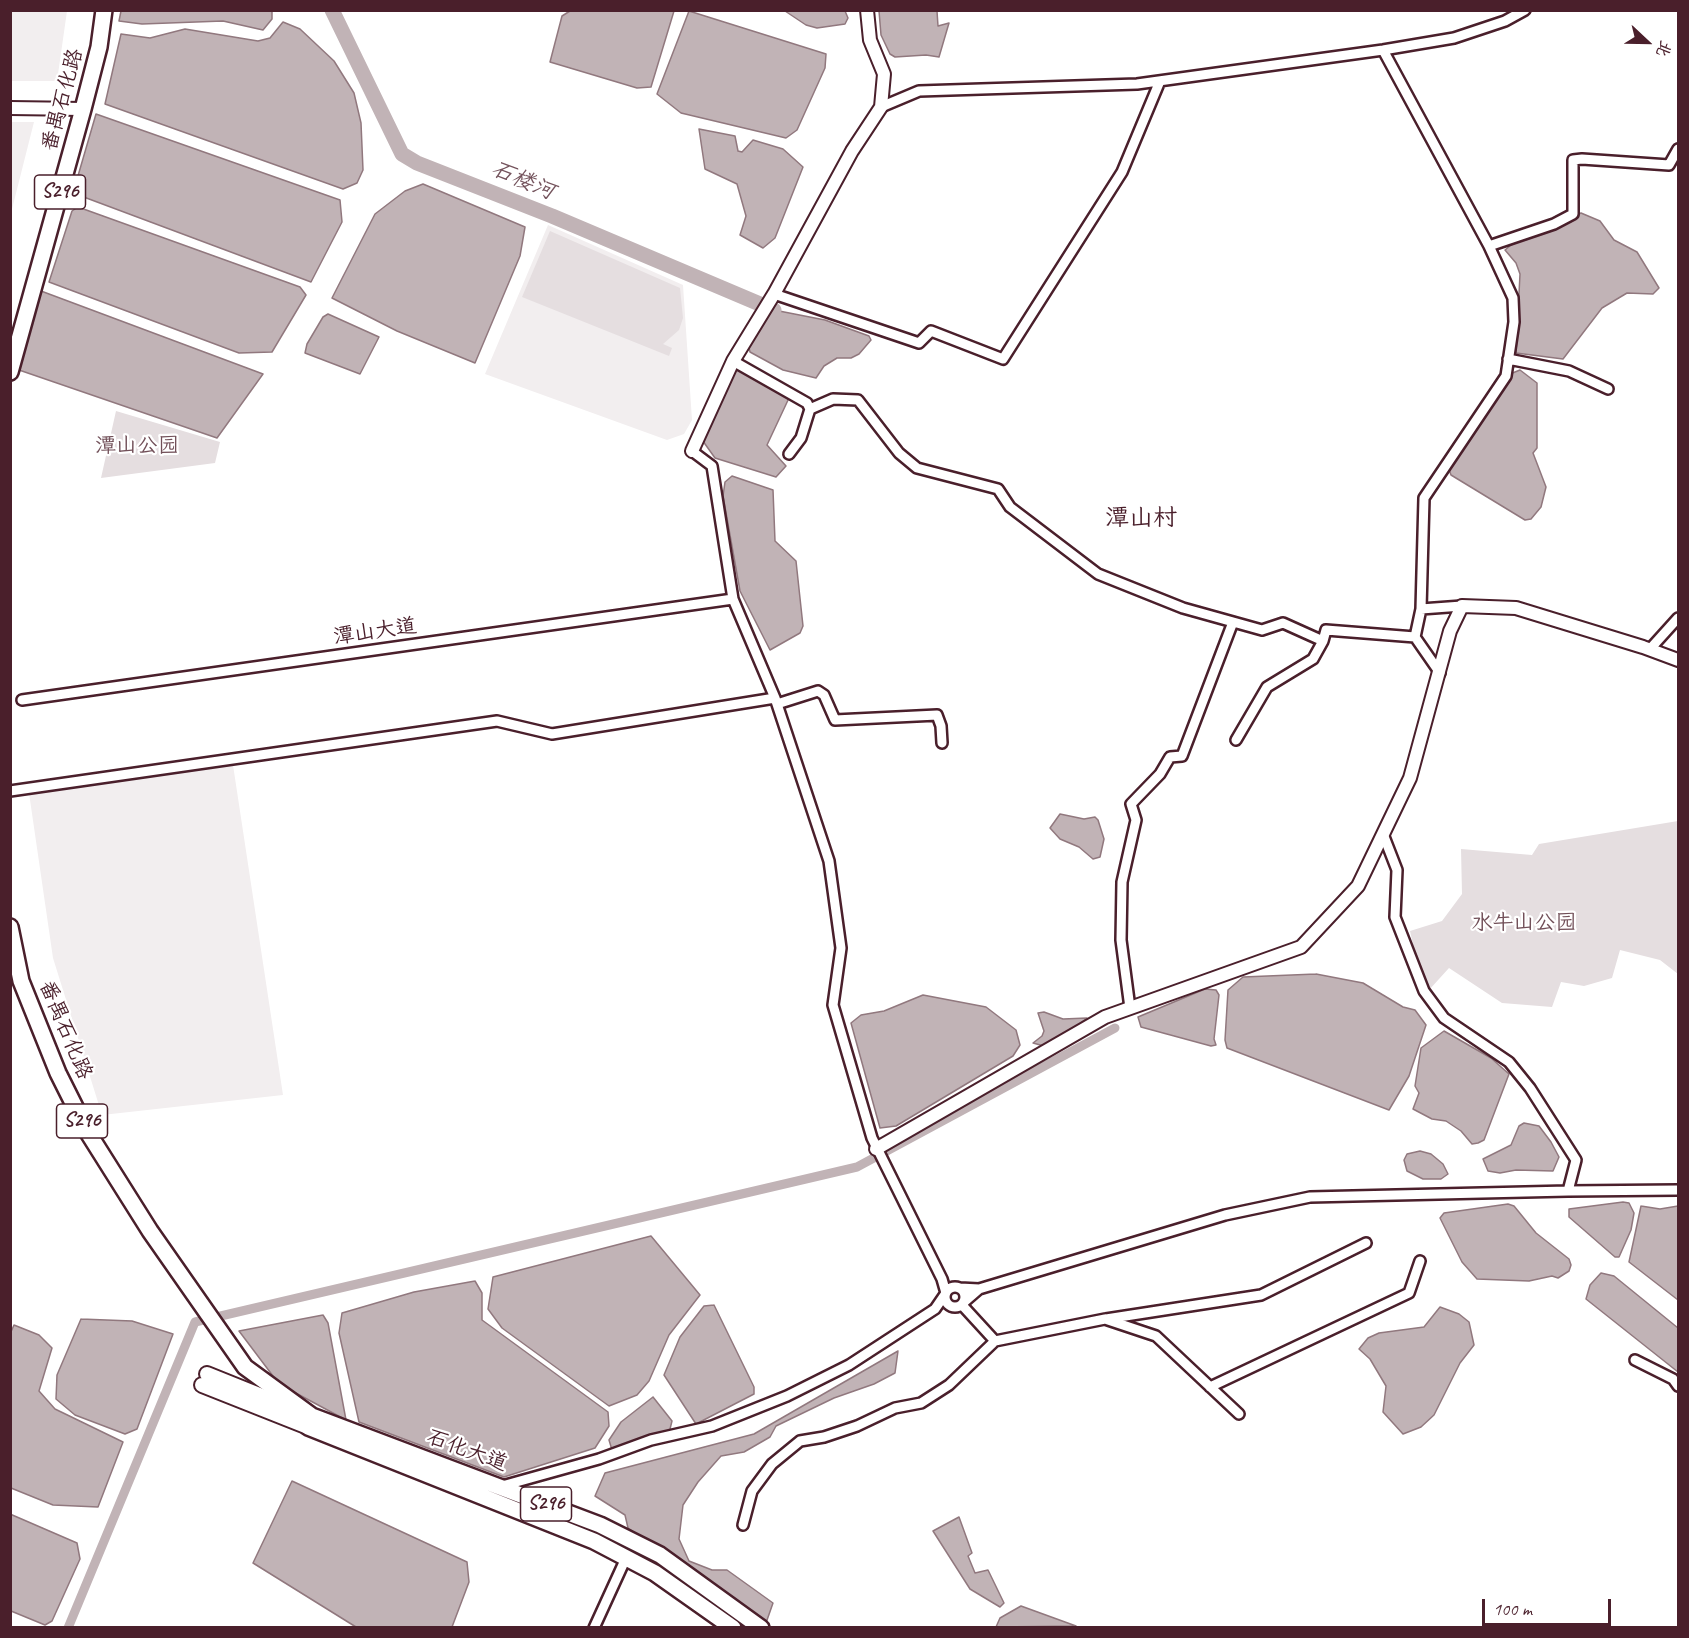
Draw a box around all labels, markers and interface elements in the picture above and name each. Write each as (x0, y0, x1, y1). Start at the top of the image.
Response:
north arrow (1617, 12, 1677, 72)
text: 北 (1651, 38, 1676, 60)
street label: 番禺石化路 (37, 46, 89, 154)
water label: 石楼河 (487, 156, 559, 206)
road number: S296 (34, 175, 86, 209)
park label: 潭山公园 (95, 433, 179, 459)
district label: 潭山村 (1105, 505, 1177, 533)
street label: 潭山大道 (332, 614, 418, 650)
park label: 水牛山公园 (1472, 910, 1576, 936)
street label: 番禺石化路 (33, 977, 97, 1083)
road number: S296 (56, 1104, 107, 1138)
street label: 石化大道 (423, 1425, 511, 1477)
road number: S296 (520, 1487, 572, 1521)
scale bar (1485, 1587, 1614, 1625)
text: 100 m (1493, 1598, 1532, 1620)

